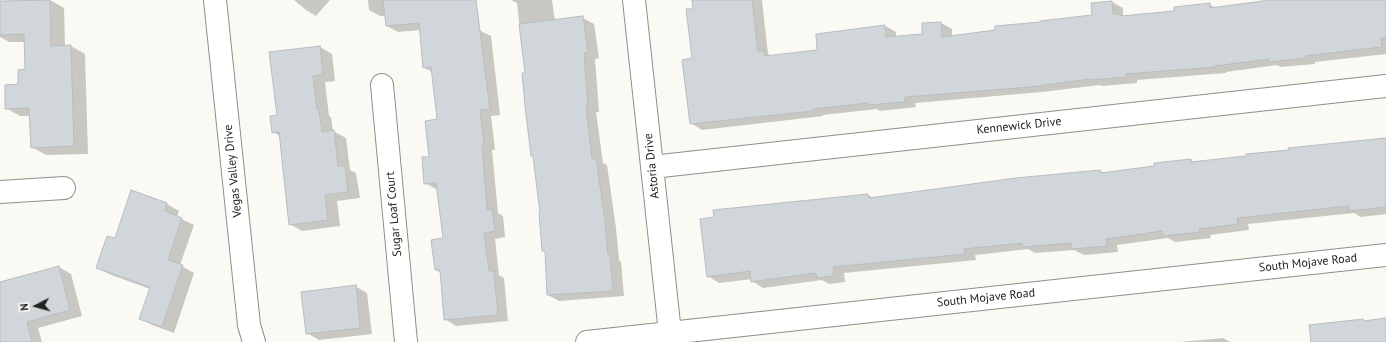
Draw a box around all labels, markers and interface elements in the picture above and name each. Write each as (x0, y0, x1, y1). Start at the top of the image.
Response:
street label: Kennewick Drive (976, 114, 1062, 138)
street label: Vegas Valley Drive (221, 124, 245, 218)
street label: Astoria Drive (641, 133, 663, 199)
street label: Sugar Loaf Court (383, 171, 405, 257)
street label: South Mojave Road (1258, 251, 1358, 275)
north arrow (16, 286, 56, 326)
street label: South Mojave Road (936, 286, 1036, 310)
text: N (17, 303, 31, 312)

